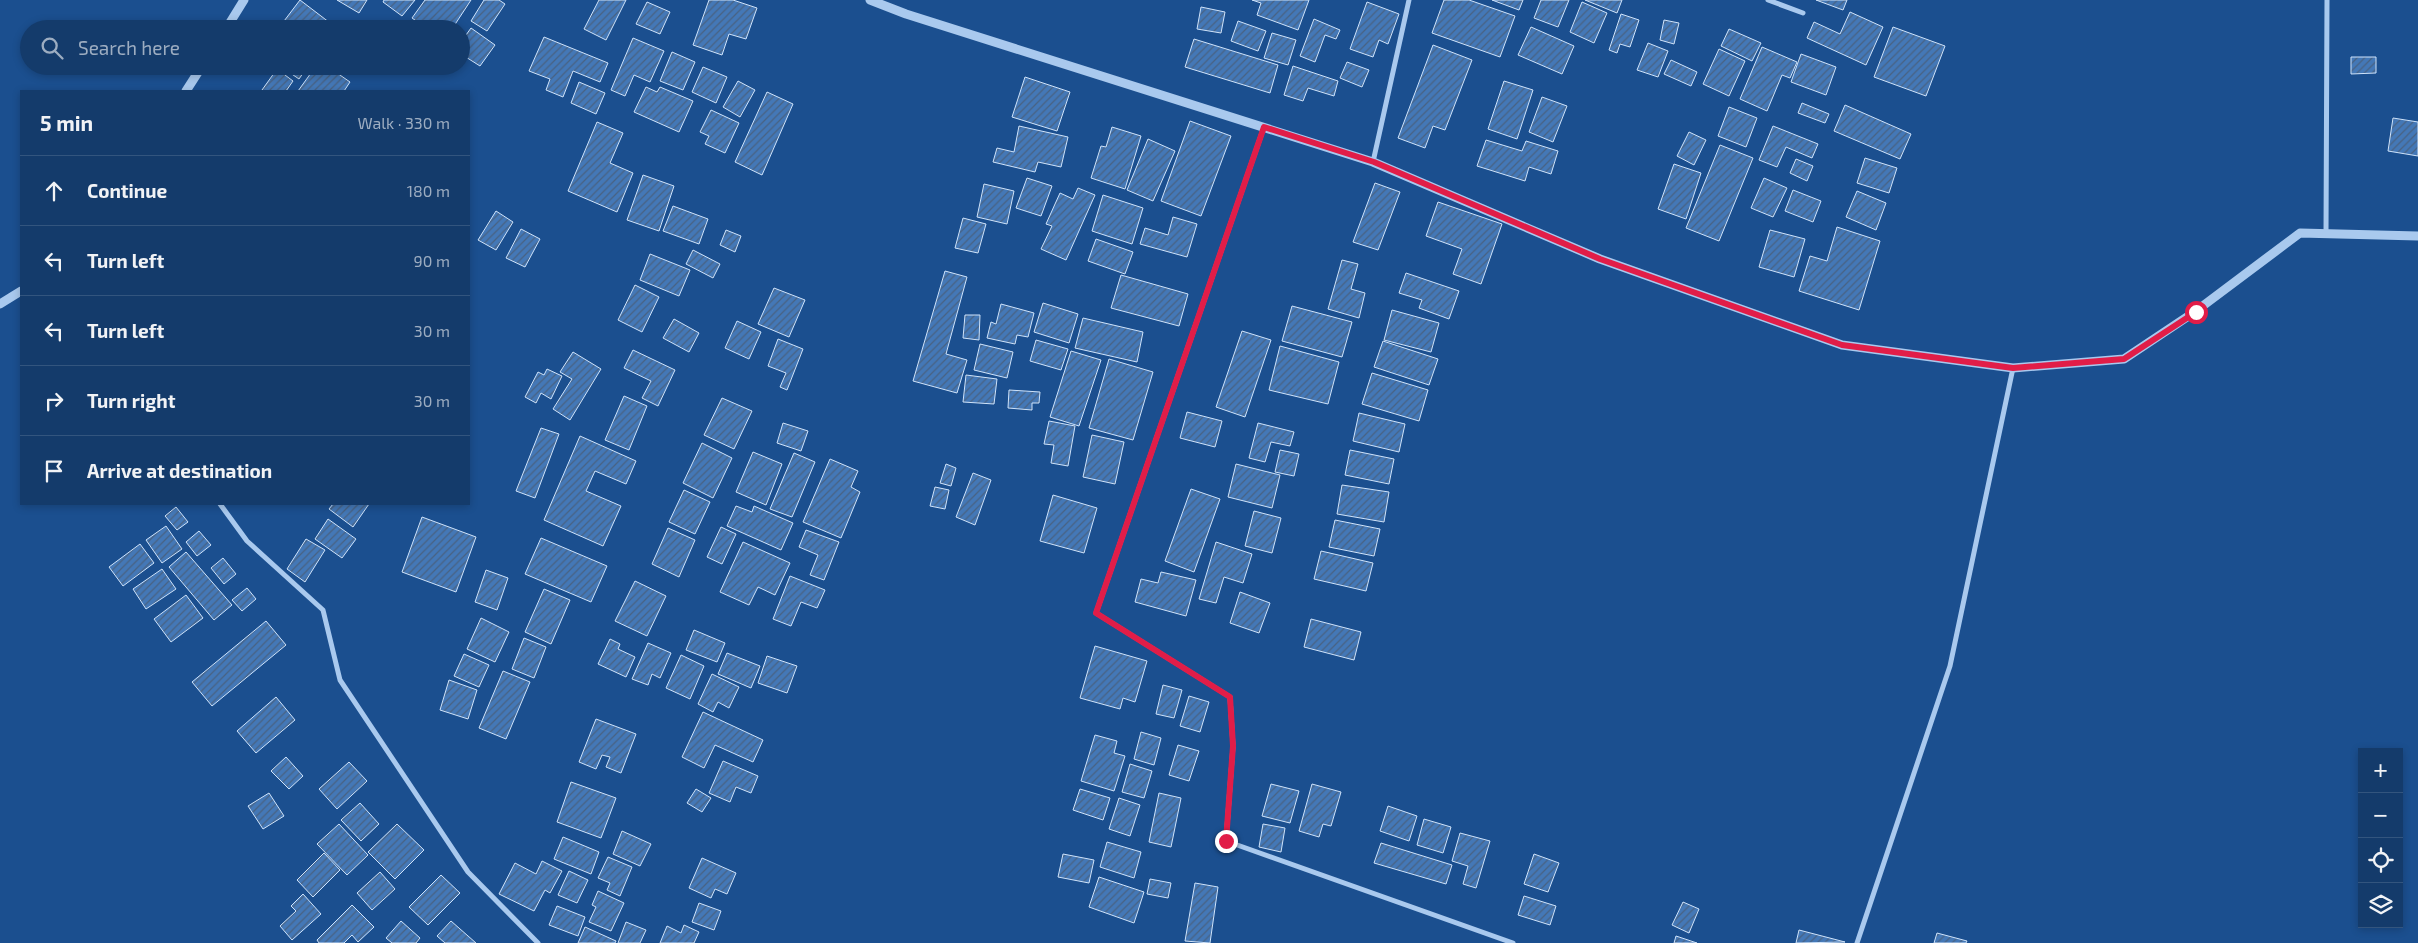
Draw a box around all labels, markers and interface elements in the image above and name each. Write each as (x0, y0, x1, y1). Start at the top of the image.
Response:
search box (20, 20, 470, 75)
icon: search (38, 34, 66, 62)
text: Search here (78, 36, 180, 59)
text: 5 min (40, 110, 93, 135)
text: Walk · 330 m (358, 113, 450, 132)
icon: ahead (40, 177, 68, 205)
text: Continue (87, 179, 167, 202)
text: 180 m (407, 181, 450, 200)
icon: left (40, 247, 68, 275)
text: Turn left (87, 249, 164, 272)
text: 90 m (414, 251, 450, 270)
route start (2185, 301, 2208, 324)
icon: left (40, 317, 68, 345)
text: Turn left (87, 319, 164, 342)
text: 30 m (414, 321, 450, 340)
icon: right (40, 387, 68, 415)
text: Turn right (87, 389, 175, 412)
text: 30 m (414, 391, 450, 410)
icon: arrive (40, 457, 68, 485)
text: Arrive at destination (87, 459, 272, 482)
map controls (2358, 748, 2403, 928)
button: + (2358, 748, 2403, 793)
button: − (2358, 793, 2403, 838)
route end (1215, 830, 1238, 853)
button: locate (2358, 838, 2403, 883)
button: layers (2358, 883, 2403, 928)

